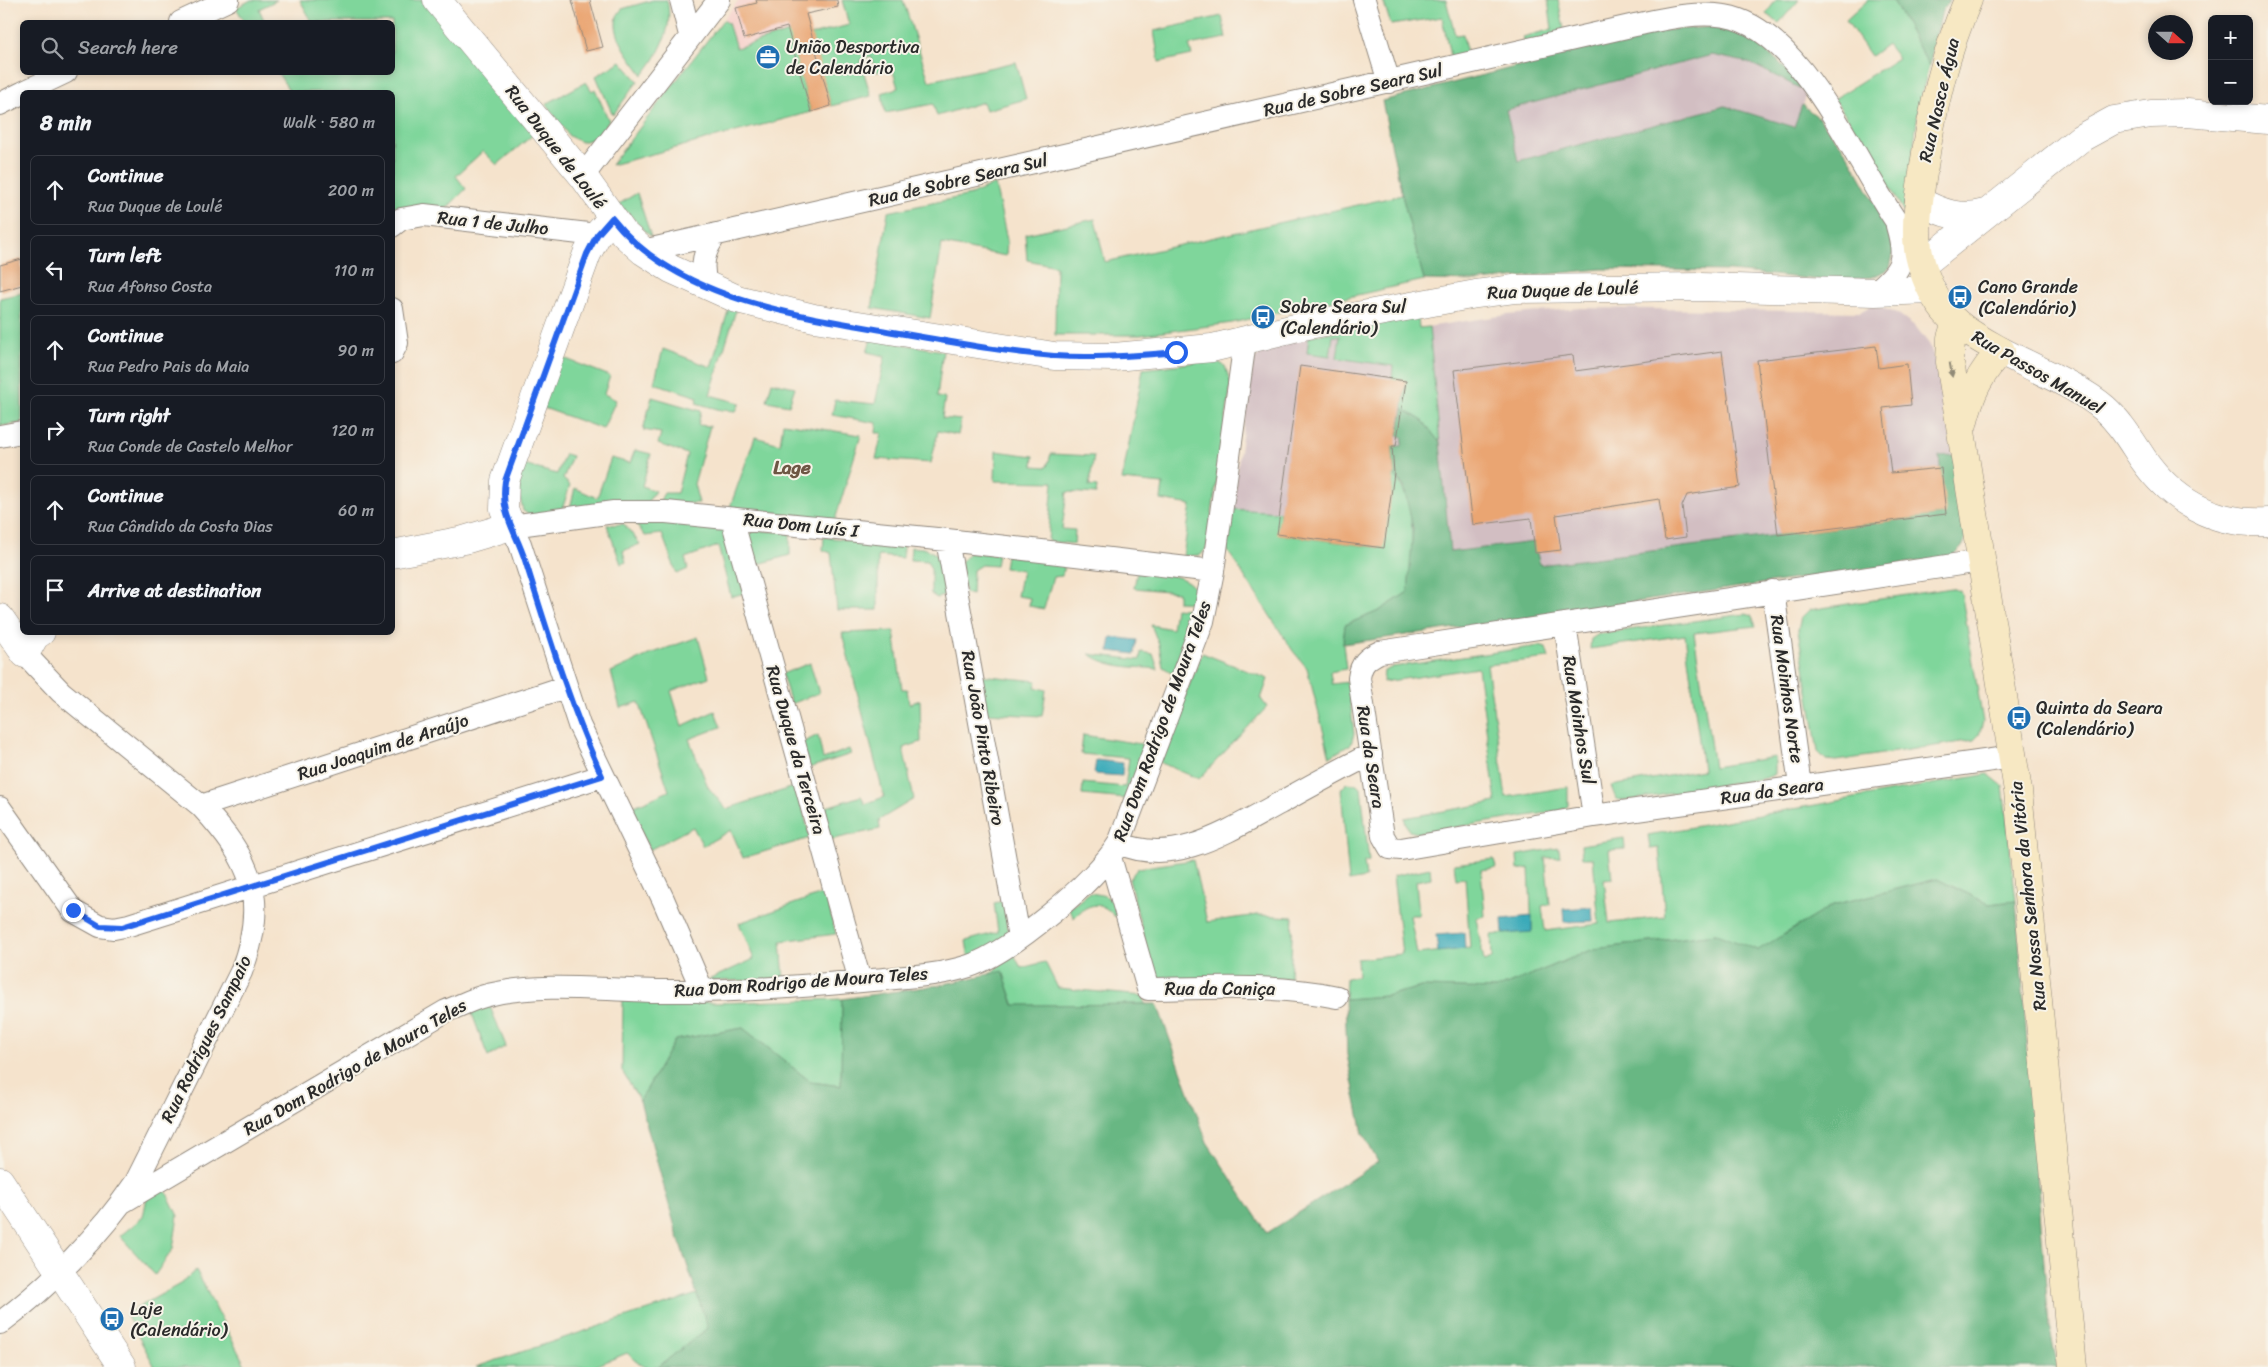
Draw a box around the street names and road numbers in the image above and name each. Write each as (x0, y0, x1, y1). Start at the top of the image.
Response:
street label: Rua Nasce Água (1909, 35, 1969, 165)
street label: Rua de Sobre Seara Sul (1260, 54, 1447, 126)
street label: Rua Duque de Loulé (497, 78, 615, 216)
street label: Rua de Sobre Seara Sul (865, 144, 1052, 216)
street label: Rua 1 de Julho (436, 201, 550, 245)
street label: Rua Duque de Loulé (1487, 271, 1639, 309)
street label: Rua Passos Manuel (1965, 321, 2111, 424)
street label: Rua Dom Luís I (742, 503, 862, 547)
street label: Rua Dom Rodrigo de Moura Teles (1104, 595, 1221, 846)
street label: Rua Moinhos Norte (1761, 613, 1813, 765)
street label: Rua João Pinto Ribeiro (952, 648, 1014, 828)
street label: Rua Moinhos Sul (1553, 653, 1605, 788)
street label: Rua Duque da Terceira (757, 662, 835, 838)
street label: Rua da Seara (1347, 703, 1395, 811)
street label: Rua Joaquim de Araújo (293, 704, 473, 790)
street label: Rua da Seara (1719, 768, 1825, 814)
street label: Rua Nossa Senhora da Vitória (2000, 779, 2056, 1012)
street label: Rua Rodrigues Sampaio (151, 950, 261, 1128)
street label: Rua Dom Rodrigo de Moura Teles (673, 957, 930, 1007)
street label: Rua da Caniça (1165, 973, 1275, 1005)
street label: Rua Dom Rodrigo de Moura Teles (237, 989, 474, 1144)

